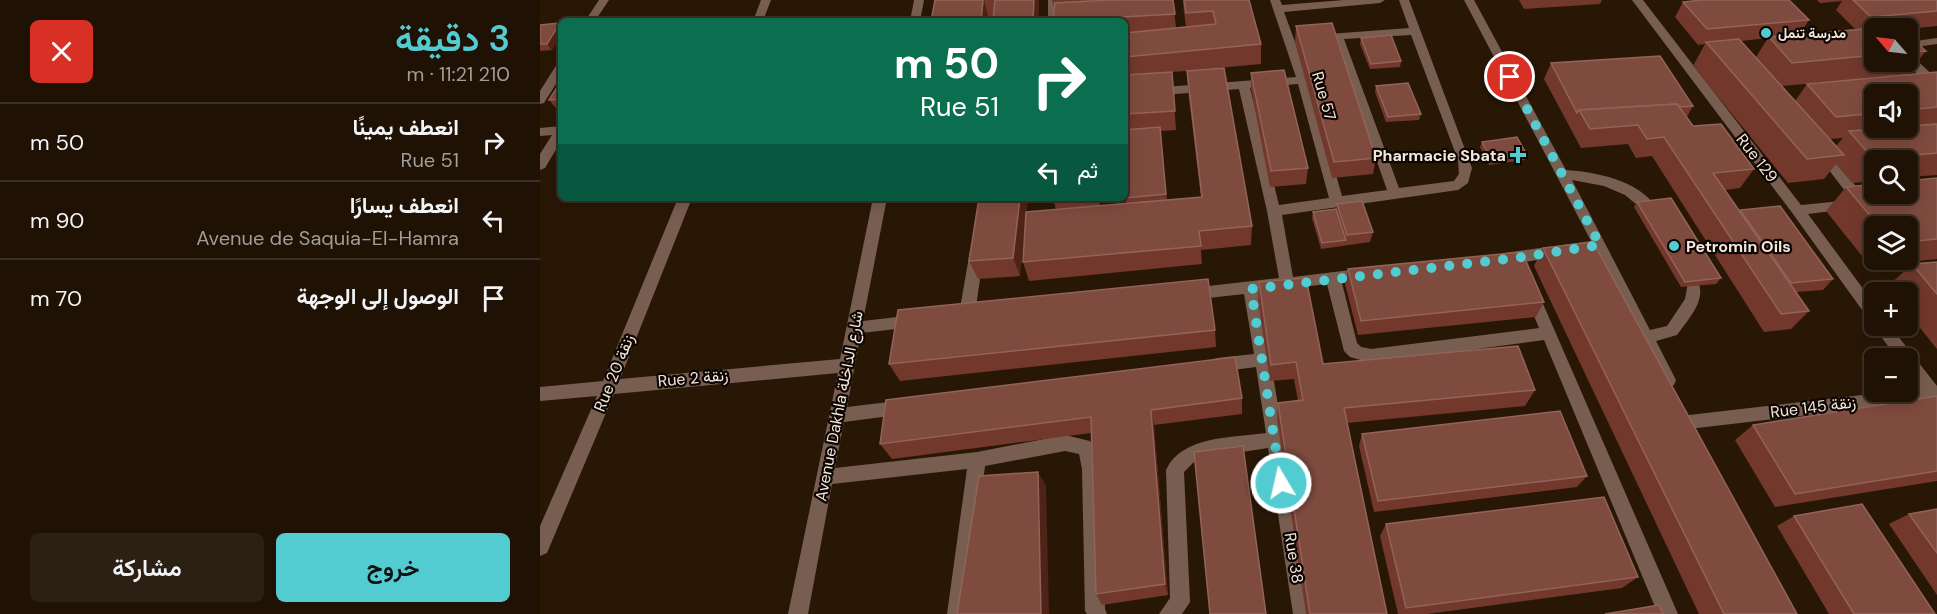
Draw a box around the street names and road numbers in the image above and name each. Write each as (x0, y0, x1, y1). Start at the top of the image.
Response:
street label: Rue 57 (1307, 69, 1341, 123)
street label: Rue 129 (1731, 129, 1783, 187)
street label: Avenue Dakhla شارع الداخلة (810, 309, 869, 503)
street label: Rue 20 زنقة (589, 331, 639, 415)
street label: Rue 2 زنقة (657, 364, 729, 392)
street label: Rue 145 زنقة (1769, 391, 1857, 423)
street label: Rue 38 (1280, 531, 1308, 585)

